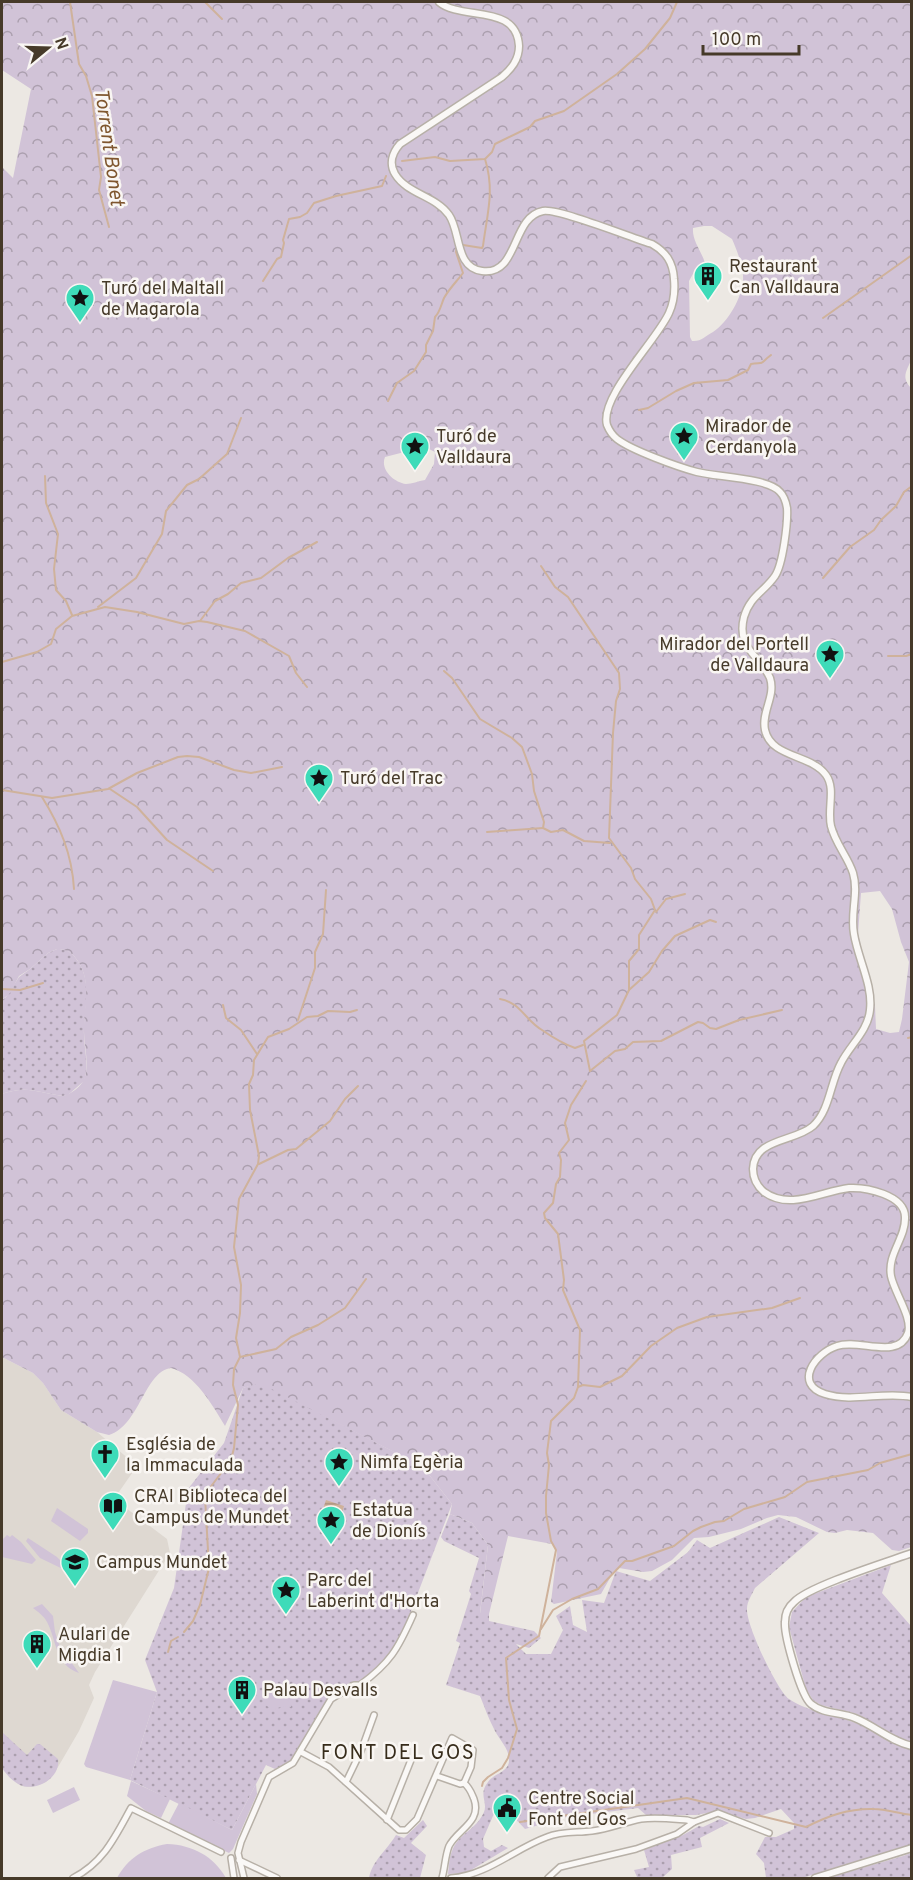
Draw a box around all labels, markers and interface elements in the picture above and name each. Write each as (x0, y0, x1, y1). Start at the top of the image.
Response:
north arrow (18, 18, 78, 78)
scale bar (703, 18, 799, 56)
text: 100 m (712, 29, 761, 52)
text: N (49, 35, 72, 52)
water label: Torrent Bonet (87, 87, 129, 209)
place label: Restaurant Can Valldaura (729, 256, 839, 300)
building icon: Restaurant Can Valldaura (692, 260, 724, 302)
place label: Turó del Maltall de Magarola (101, 278, 224, 322)
place icon: Turó del Maltall de Magarola (64, 282, 96, 324)
place label: Mirador de Cerdanyola (705, 416, 797, 460)
place icon: Mirador de Cerdanyola (668, 420, 700, 462)
place label: Turó de Valldaura (436, 426, 511, 470)
place icon: Turó de Valldaura (399, 430, 431, 472)
place label: Mirador del Portell de Valldaura (659, 634, 809, 678)
place icon: Mirador del Portell de Valldaura (814, 638, 846, 680)
place icon: Turó del Trac (303, 762, 335, 804)
place label: Turó del Trac (340, 768, 443, 791)
place label: Església de la Immaculada (126, 1434, 243, 1478)
church icon: Església de la Immaculada (89, 1438, 121, 1480)
place icon: Nimfa Egèria (323, 1446, 355, 1488)
place label: Nimfa Egèria (360, 1452, 463, 1475)
place label: CRAI Biblioteca del Campus de Mundet (134, 1486, 289, 1530)
library icon: CRAI Biblioteca del Campus de Mundet (97, 1490, 129, 1532)
place label: Estatua de Dionís (352, 1500, 426, 1544)
place icon: Estatua de Dionís (315, 1504, 347, 1546)
school or university icon: Campus Mundet (59, 1546, 91, 1588)
place label: Campus Mundet (96, 1552, 227, 1575)
place label: Parc del Laberint d'Horta (307, 1570, 439, 1614)
place icon: Parc del Laberint d'Horta (270, 1574, 302, 1616)
place label: Aulari de Migdia 1 (58, 1624, 130, 1668)
building icon: Aulari de Migdia 1 (21, 1628, 53, 1670)
building icon: Palau Desvalls (226, 1674, 258, 1716)
place label: Palau Desvalls (263, 1680, 378, 1703)
district label: FONT DEL GOS (321, 1741, 475, 1767)
place label: Centre Social Font del Gos (528, 1788, 635, 1832)
public building icon: Centre Social Font del Gos (491, 1792, 523, 1834)

